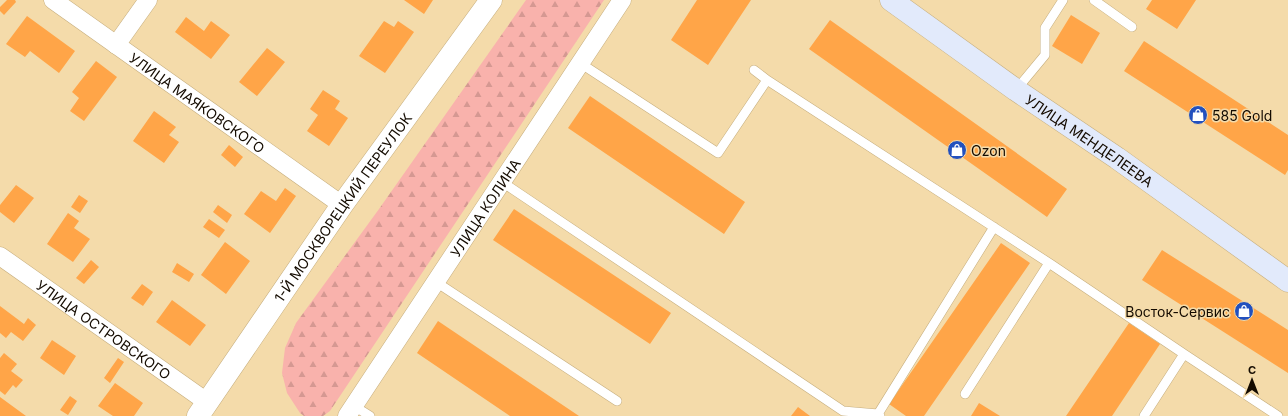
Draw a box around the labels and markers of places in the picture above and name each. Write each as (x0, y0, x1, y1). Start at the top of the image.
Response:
shop icon: 585 Gold (1187, 104, 1209, 126)
place label: 585 Gold (1212, 107, 1272, 124)
shop icon: Ozon (946, 139, 968, 161)
place label: Ozon (971, 142, 1006, 159)
shop icon: Восток-Сервис (1233, 300, 1255, 322)
place label: Восток-Сервис (1125, 303, 1230, 320)

